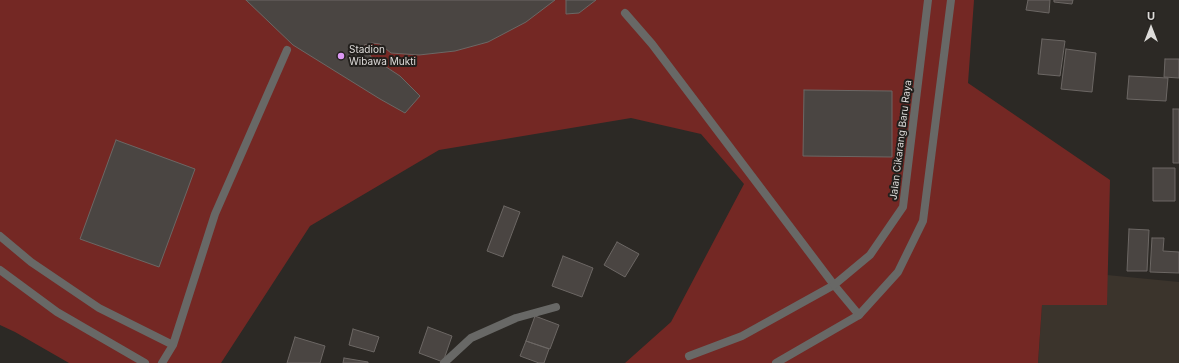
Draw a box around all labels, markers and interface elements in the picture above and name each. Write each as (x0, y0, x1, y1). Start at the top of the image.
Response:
north arrow (1131, 8, 1171, 48)
text: U (1147, 9, 1155, 23)
place label: Stadion Wibawa Mukti (349, 44, 416, 68)
marker: Stadion Wibawa Mukti (336, 51, 346, 61)
street label: Jalan Cikarang Baru Raya (888, 79, 914, 201)

